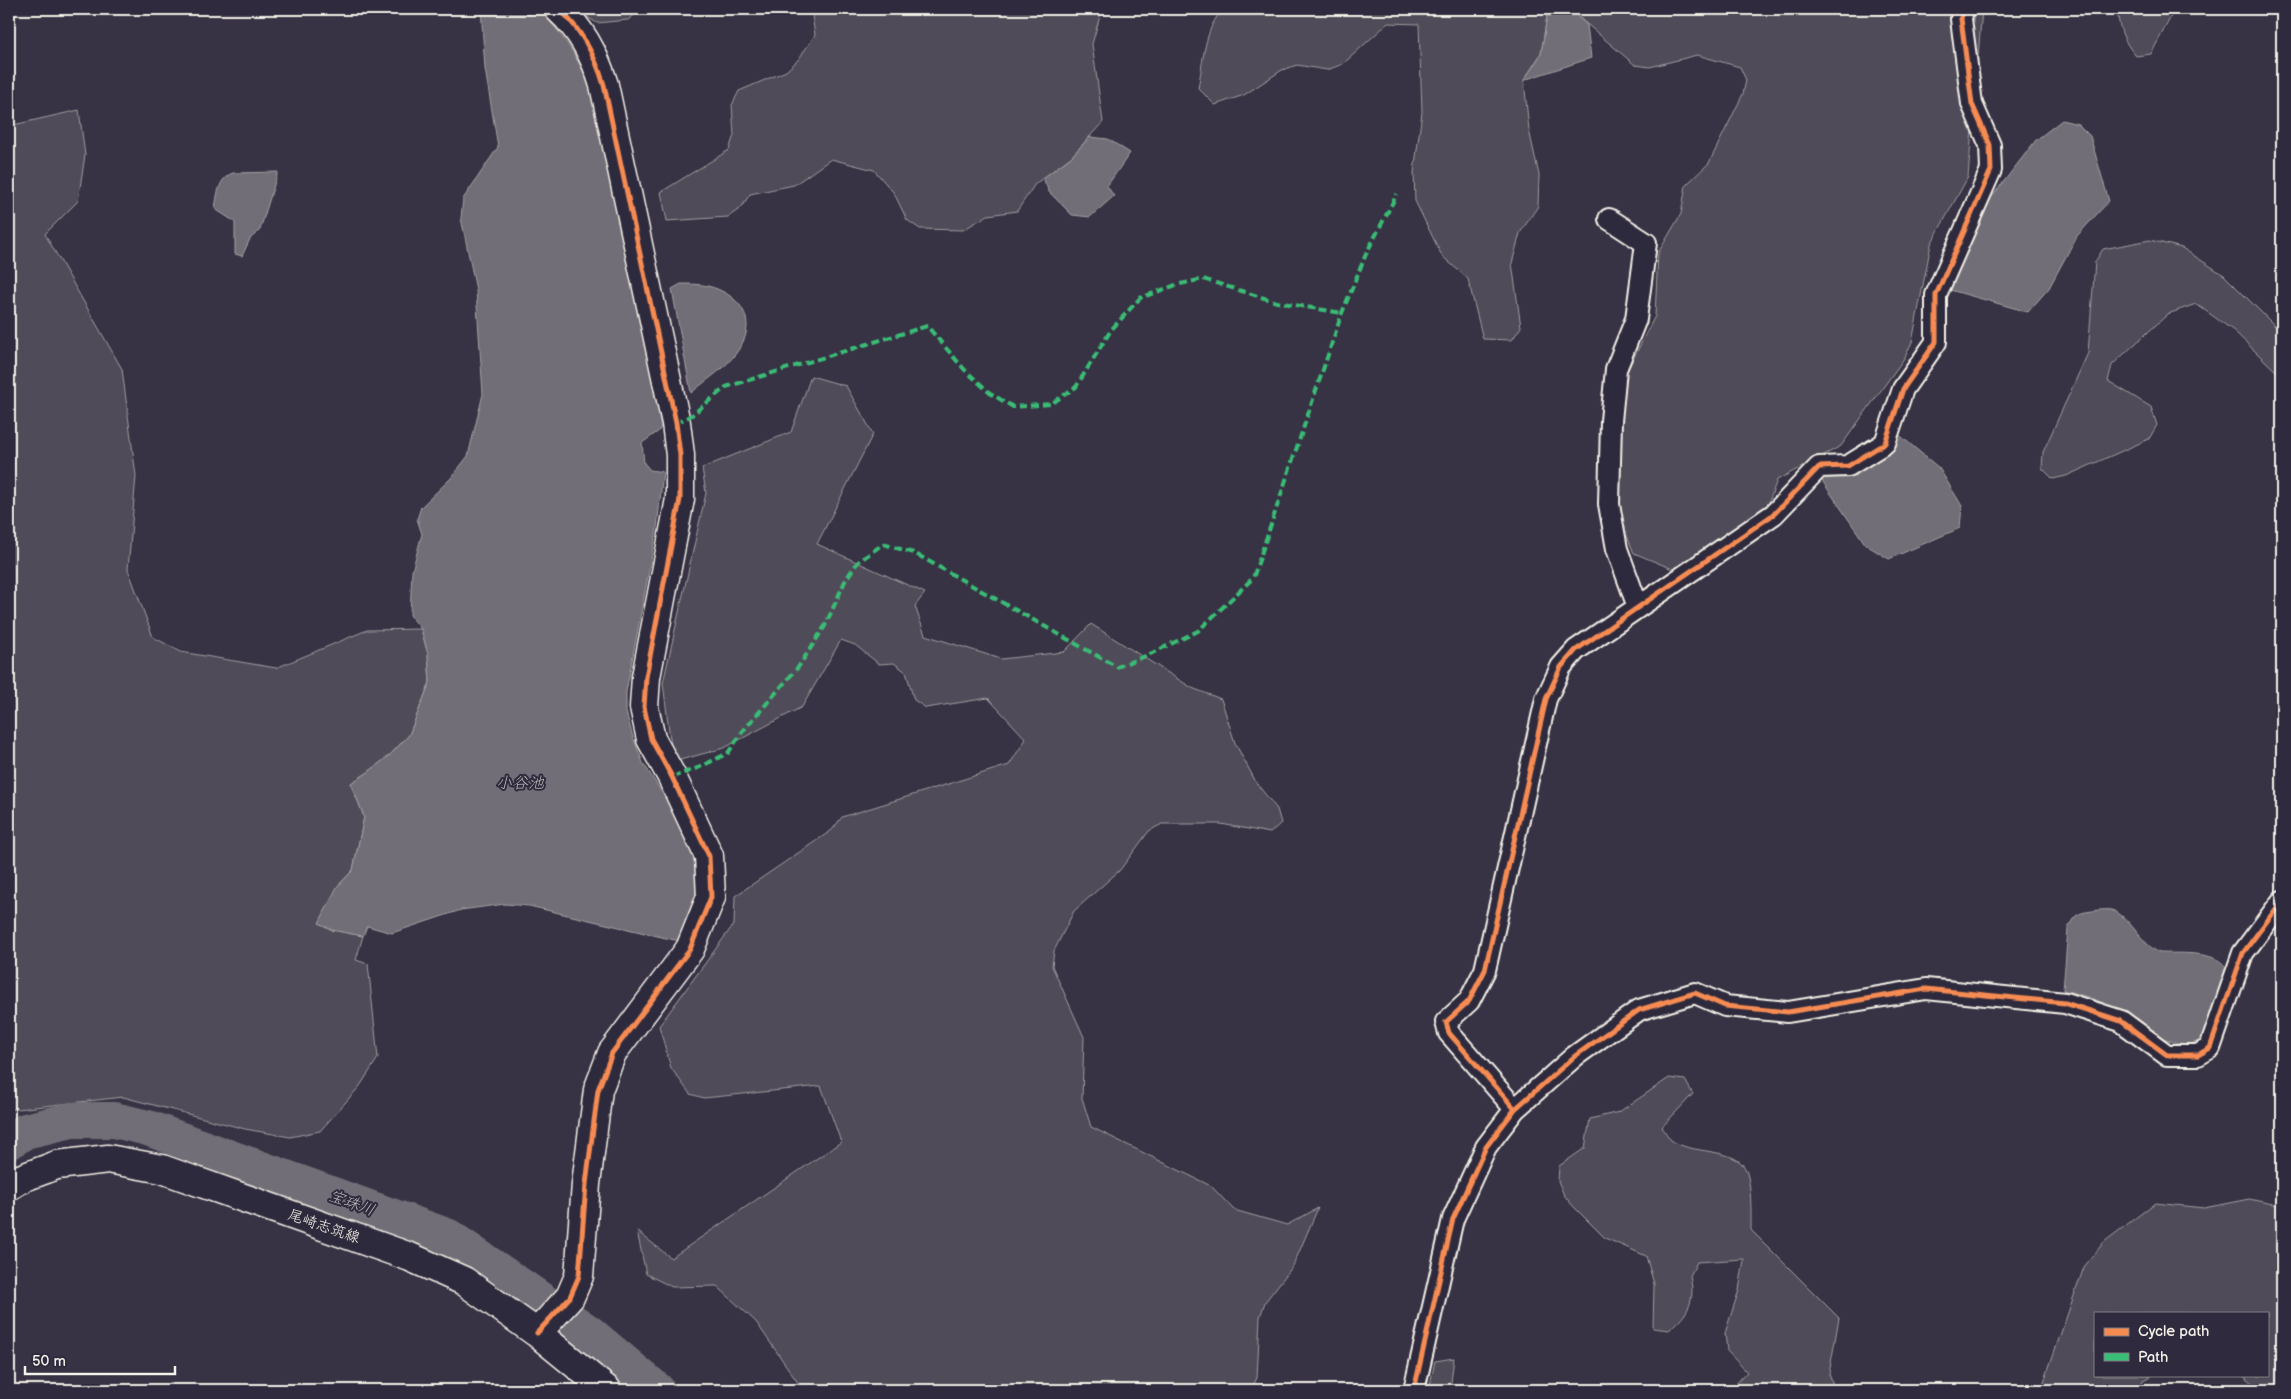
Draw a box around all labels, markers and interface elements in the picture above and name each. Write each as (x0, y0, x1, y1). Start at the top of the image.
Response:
water label: 小谷池 (496, 774, 545, 793)
water label: 宝珠川 (326, 1186, 377, 1221)
street label: 尾崎志筑線 (285, 1205, 362, 1248)
legend (2094, 1312, 2268, 1376)
text: Cycle path (2138, 1322, 2209, 1341)
scale bar (25, 1344, 175, 1376)
text: Path (2138, 1348, 2168, 1367)
text: 50 m (32, 1352, 66, 1371)

